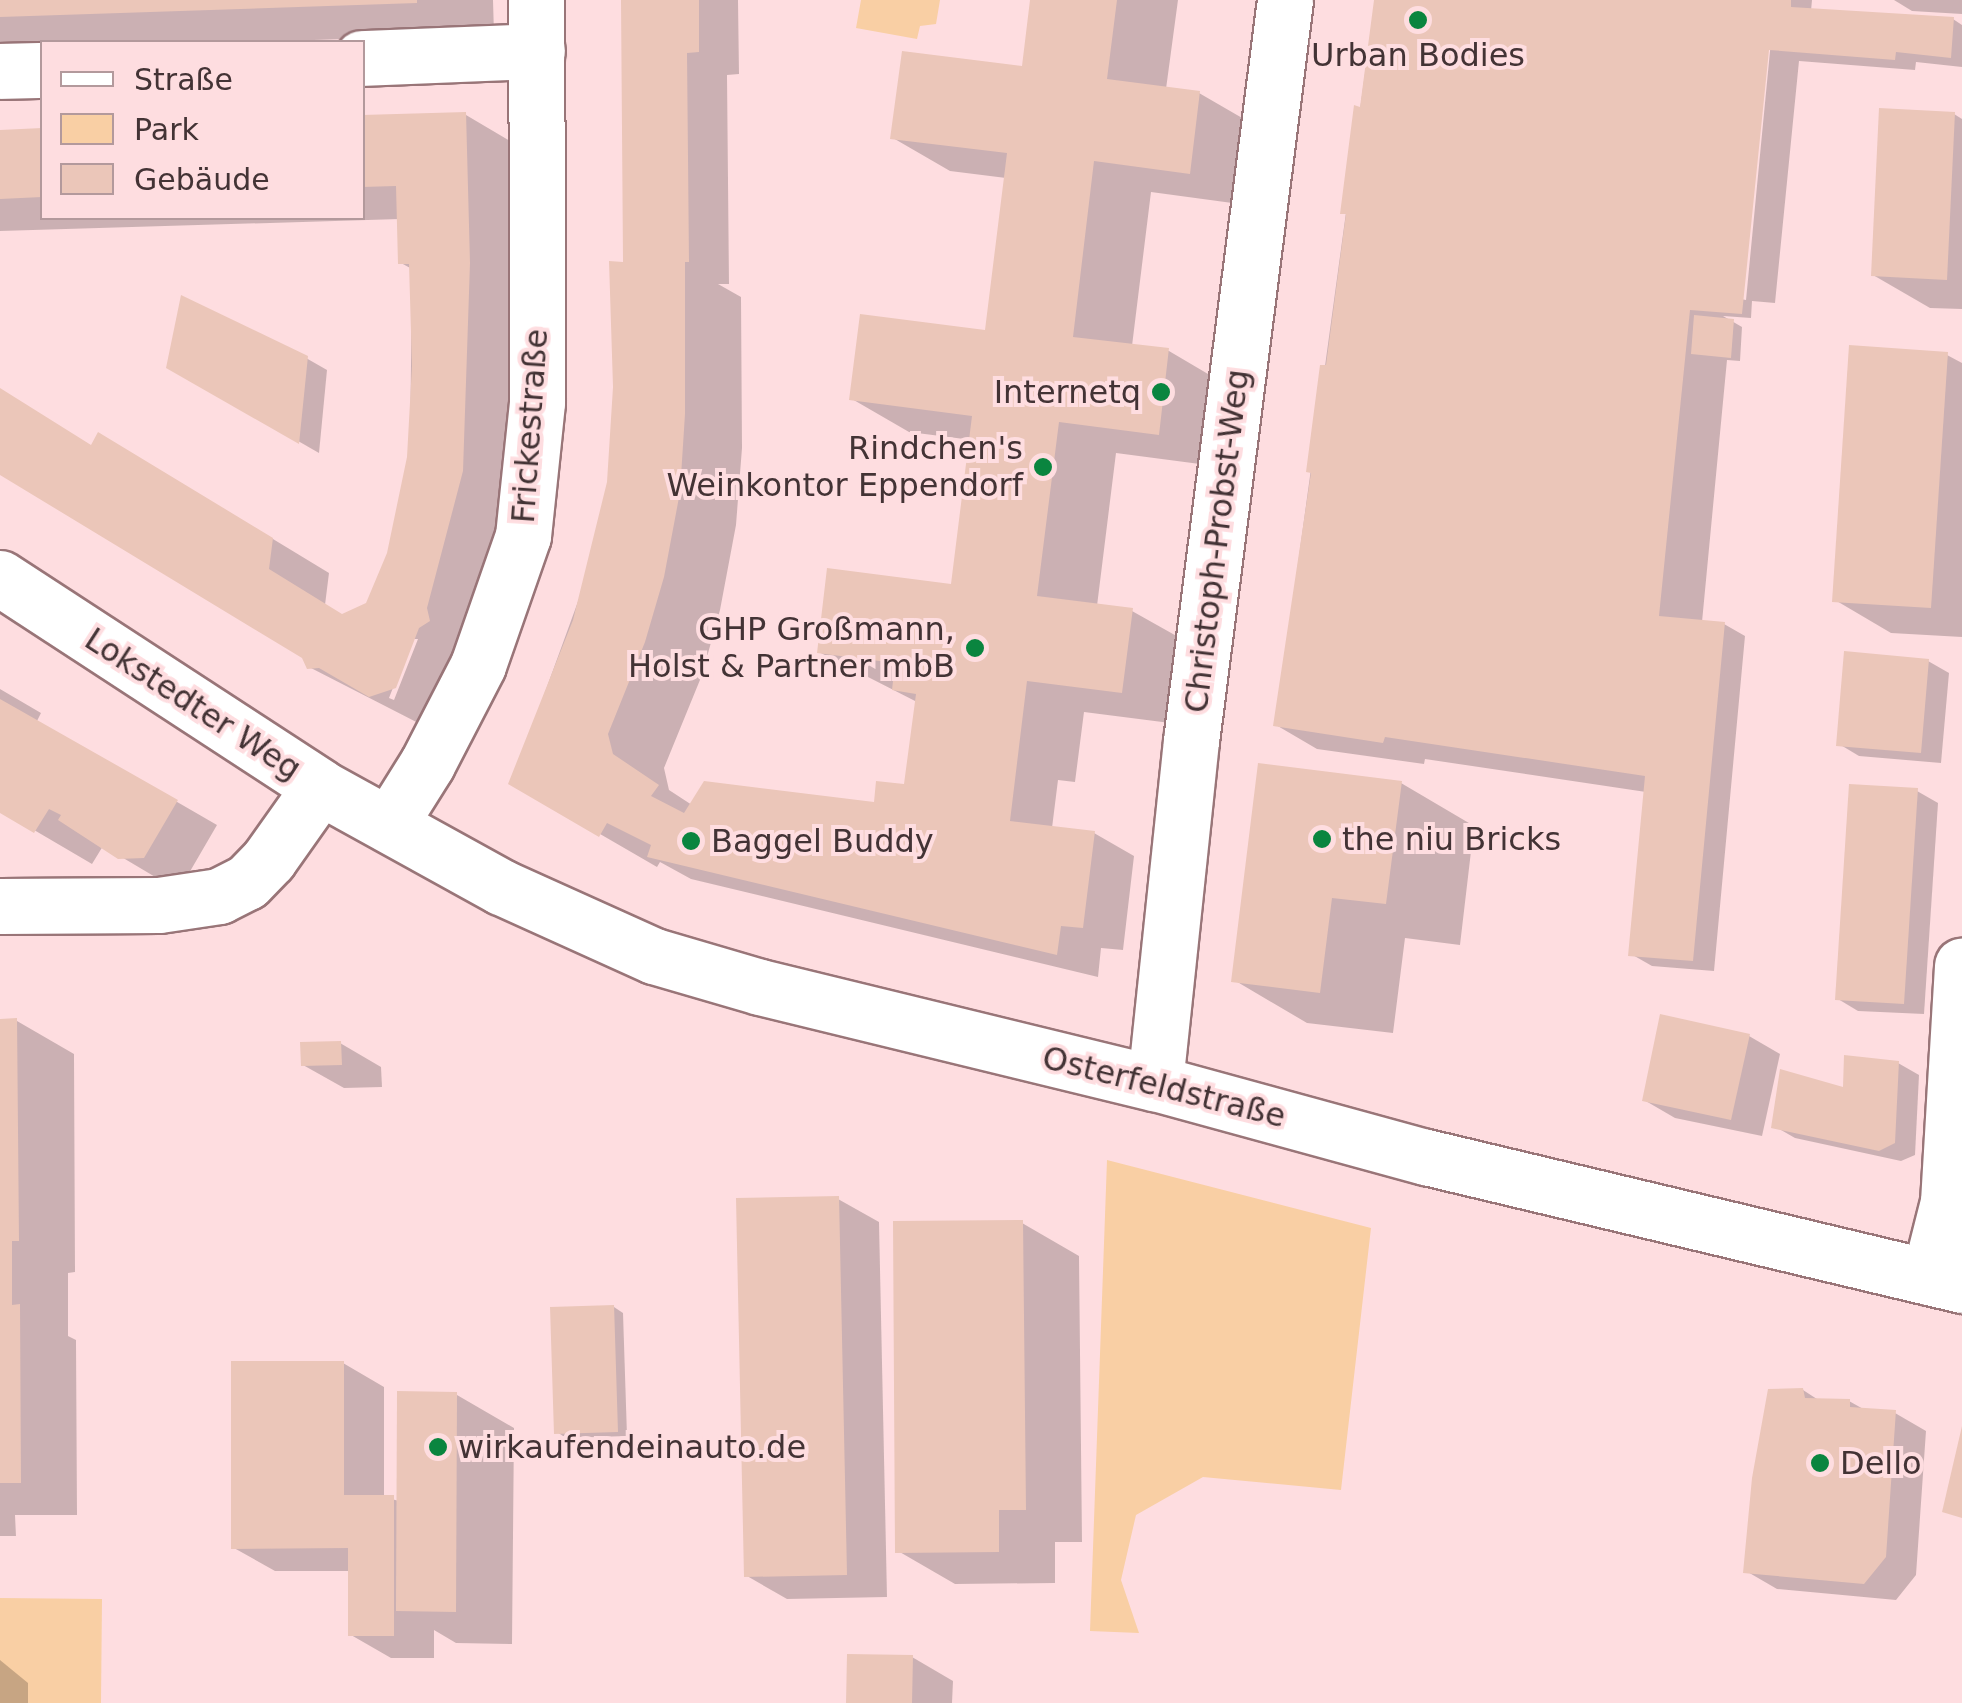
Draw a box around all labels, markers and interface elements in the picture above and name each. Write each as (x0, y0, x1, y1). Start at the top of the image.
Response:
marker: Urban Bodies (1407, 9, 1429, 31)
place label: Urban Bodies (1311, 36, 1525, 74)
legend (40, 40, 365, 220)
text: Straße (134, 62, 233, 97)
text: Park (134, 112, 199, 147)
text: Gebäude (134, 162, 270, 197)
street label: Frickestraße (504, 328, 556, 524)
street label: Christoph-Probst-Weg (1177, 367, 1257, 715)
place label: Internetq (994, 373, 1141, 411)
marker: Internetq (1150, 381, 1172, 403)
place label: Rindchen's Weinkontor Eppendorf (667, 430, 1023, 505)
marker: Rindchen's Weinkontor Eppendorf (1032, 456, 1054, 478)
place label: GHP Großmann, Holst & Partner mbB (628, 611, 955, 686)
street label: Lokstedter Weg (78, 620, 308, 788)
marker: GHP Großmann, Holst & Partner mbB (964, 637, 986, 659)
place label: the niu Bricks (1342, 820, 1561, 858)
place label: Baggel Buddy (711, 822, 934, 860)
marker: the niu Bricks (1311, 828, 1333, 850)
marker: Baggel Buddy (680, 830, 702, 852)
street label: Osterfeldstraße (1038, 1038, 1290, 1136)
place label: wirkaufendeinauto.de (458, 1428, 806, 1466)
marker: wirkaufendeinauto.de (427, 1436, 449, 1458)
place label: Dello (1840, 1444, 1922, 1482)
marker: Dello (1809, 1452, 1831, 1474)

